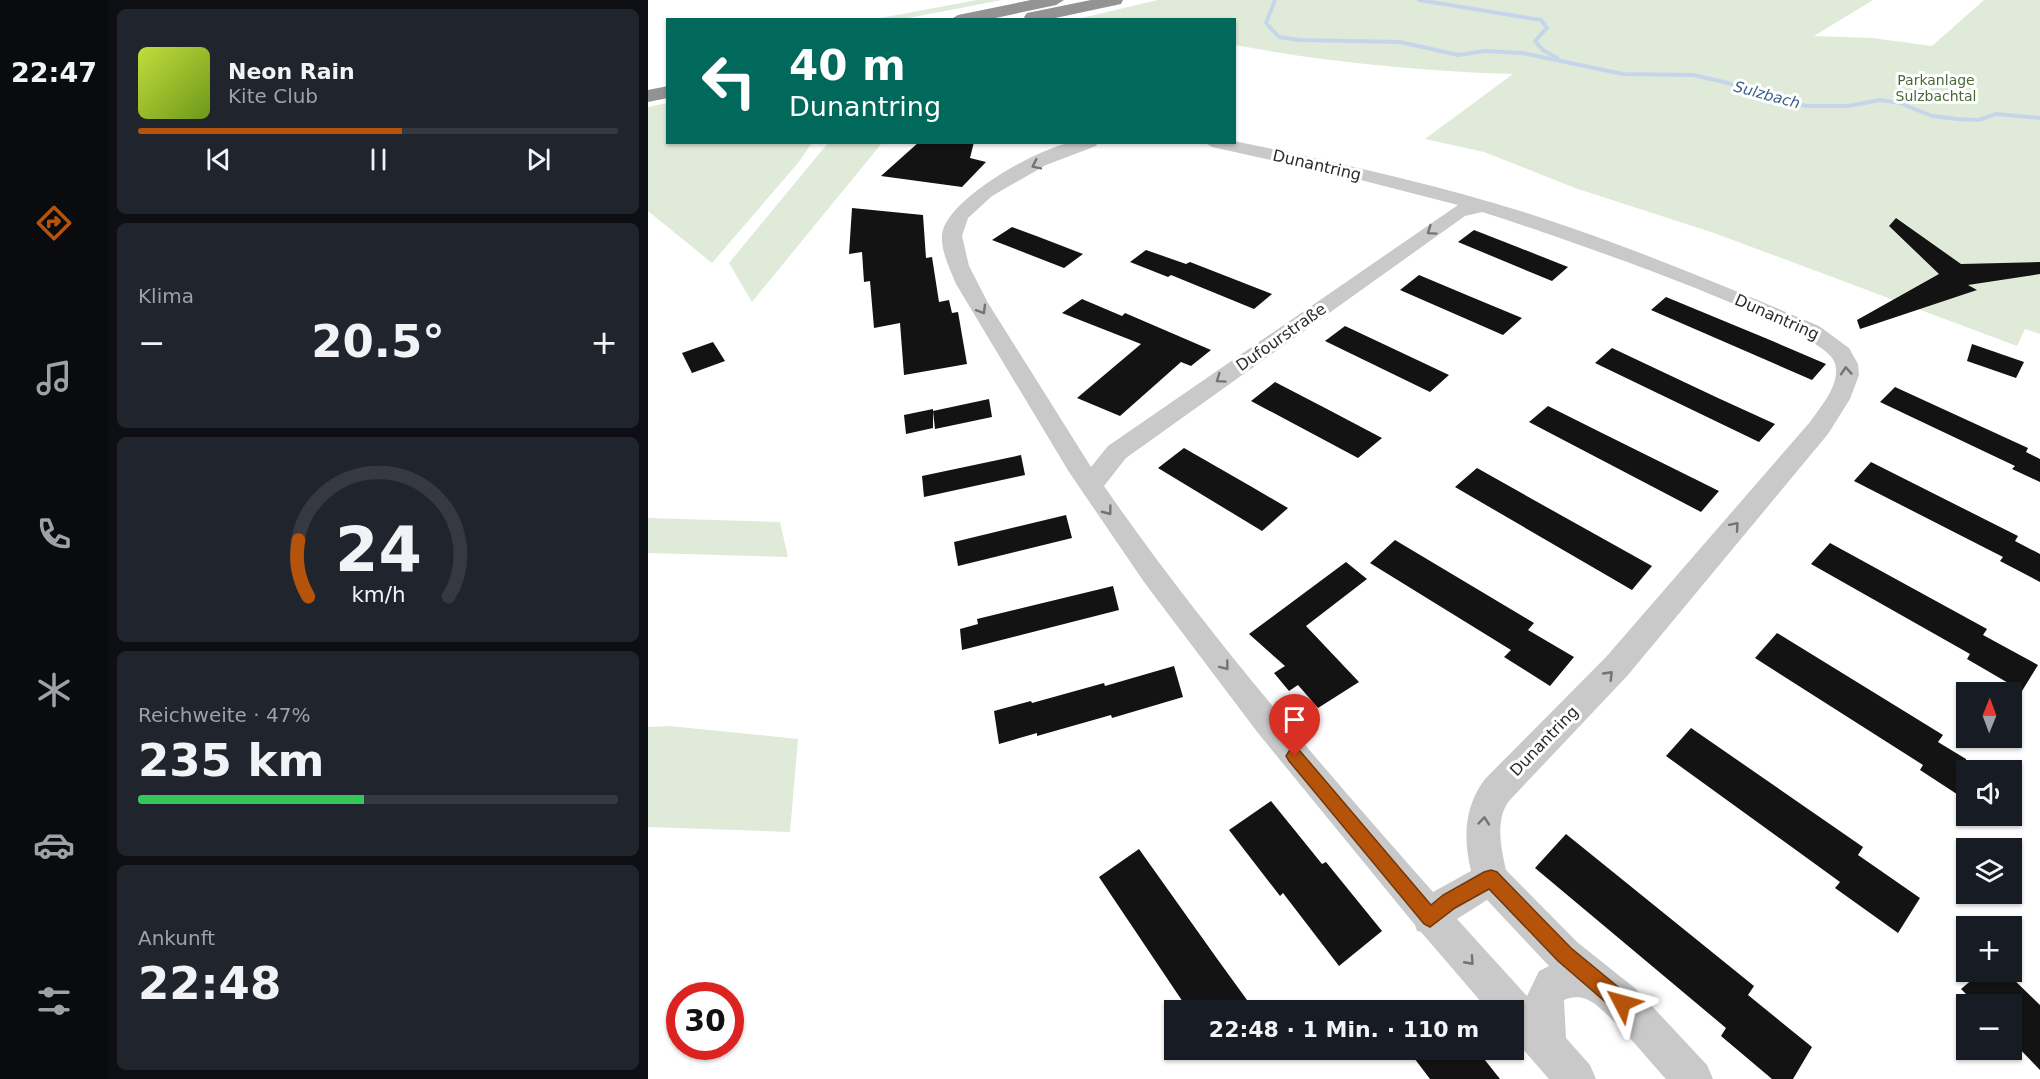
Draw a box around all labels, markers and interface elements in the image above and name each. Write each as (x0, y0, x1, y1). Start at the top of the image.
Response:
text: 40 m (789, 41, 906, 90)
icon: left (690, 42, 768, 120)
text: 22:47 (11, 57, 97, 88)
text: Neon Rain (228, 59, 355, 84)
park label: Parkanlage Sulzbachtal (1896, 72, 1977, 104)
water label: Sulzbach (1732, 78, 1802, 112)
text: Kite Club (228, 84, 318, 108)
text: Dunantring (789, 91, 941, 122)
icon: previous (202, 143, 235, 176)
icon: pause (362, 143, 395, 176)
icon: next (522, 143, 555, 176)
street label: Dunantring (1271, 146, 1363, 184)
one-way arrow (1031, 157, 1042, 169)
icon: directions (33, 202, 75, 244)
one-way arrow (1427, 224, 1438, 235)
text: Klima (138, 284, 194, 308)
street label: Dunantring (1732, 290, 1822, 344)
street label: Dufourstraße (1232, 299, 1330, 375)
one-way arrow (974, 304, 986, 314)
text: 20.5° (311, 315, 445, 368)
text: − (138, 323, 166, 362)
text: + (590, 323, 618, 362)
icon: music (33, 357, 75, 399)
one-way arrow (1840, 366, 1853, 376)
one-way arrow (1216, 372, 1227, 383)
one-way arrow (1101, 504, 1112, 515)
icon: phone (33, 513, 75, 555)
text: 24 (335, 513, 421, 586)
one-way arrow (1728, 522, 1739, 533)
text: km/h (351, 582, 405, 607)
one-way arrow (1218, 660, 1229, 671)
icon: climate (33, 669, 75, 711)
one-way arrow (1601, 671, 1612, 682)
north arrow (1956, 682, 2022, 748)
map controls (1956, 682, 2022, 1060)
pin (1269, 694, 1320, 756)
street label: Dunantring (1506, 702, 1582, 780)
text: Reichweite · 47% (138, 703, 310, 727)
icon: arrive (1278, 703, 1311, 736)
text: 235 km (138, 734, 324, 787)
button: sound (1956, 760, 2022, 826)
one-way arrow (1477, 816, 1490, 826)
icon: car (33, 824, 75, 866)
button: layers (1956, 838, 2022, 904)
button: + (1956, 916, 2022, 982)
text: Ankunft (138, 926, 215, 950)
one-way arrow (1463, 954, 1474, 965)
text: 22:48 (138, 957, 281, 1010)
position arrow (1590, 971, 1654, 1035)
icon: filters (33, 980, 75, 1022)
speed limit sign: 30 (666, 982, 744, 1060)
button: − (1956, 994, 2022, 1060)
text: 22:48 · 1 Min. · 110 m (1209, 1017, 1479, 1042)

